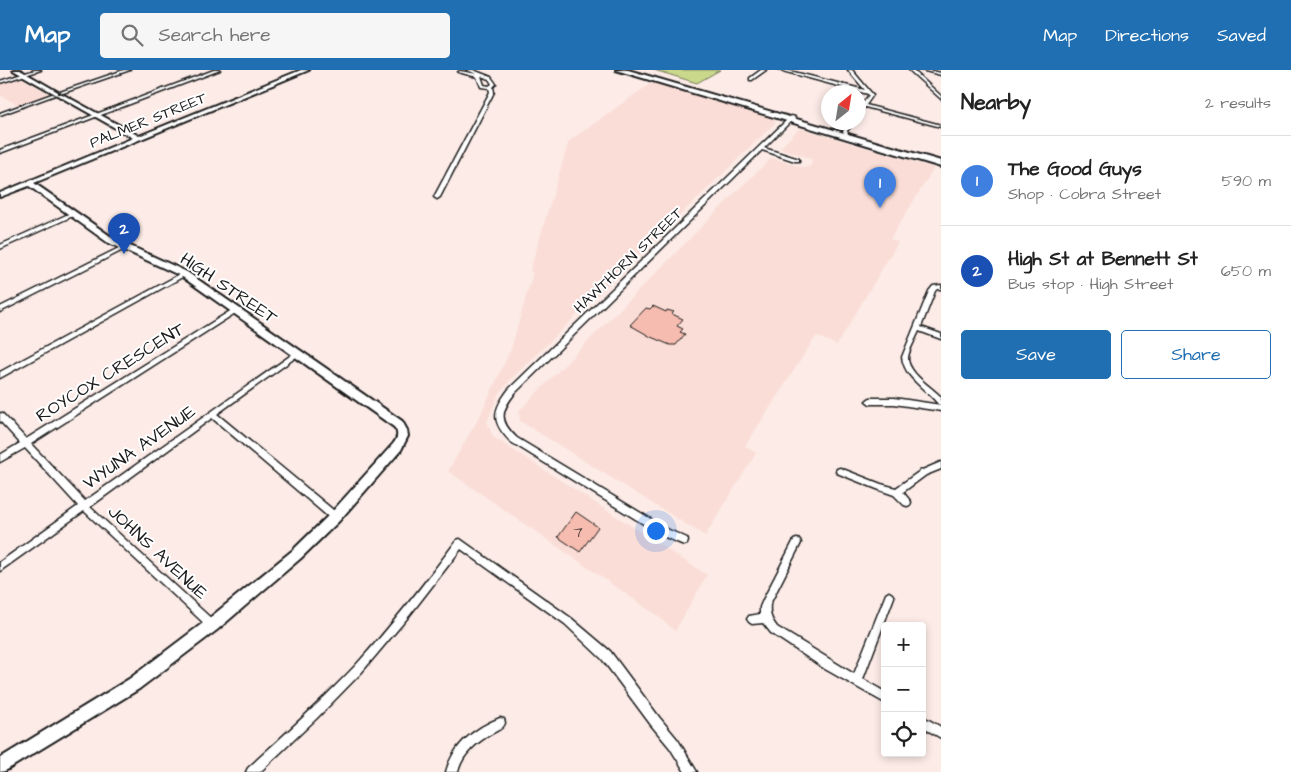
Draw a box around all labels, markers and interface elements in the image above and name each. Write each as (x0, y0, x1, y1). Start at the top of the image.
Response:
search box (100, 13, 450, 58)
text: Map (25, 18, 70, 52)
icon: search (118, 21, 146, 49)
text: Search here (158, 22, 271, 49)
text: Map (1043, 23, 1077, 48)
text: Directions (1105, 23, 1189, 48)
text: Saved (1217, 23, 1266, 48)
north arrow (821, 85, 866, 130)
street label: PALMER STREET (87, 87, 210, 153)
text: Nearby (961, 88, 1031, 117)
text: 2 results (1205, 92, 1271, 114)
text: The Good Guys (1008, 156, 1142, 183)
pin: 1 (864, 167, 896, 208)
text: 1 (976, 170, 978, 192)
text: 590 m (1222, 170, 1271, 192)
text: Shop · Cobra Street (1008, 183, 1161, 205)
street label: HAWTHORN STREET (569, 202, 688, 318)
pin: 2 (108, 213, 140, 254)
text: High St at Bennett St (1008, 246, 1198, 273)
street label: HIGH STREET (175, 247, 283, 331)
text: 2 (972, 260, 982, 282)
text: 650 m (1221, 260, 1271, 282)
text: Bus stop · High Street (1008, 273, 1173, 295)
street label: ROYCOX CRESCENT (31, 316, 190, 428)
button: Save (961, 330, 1111, 379)
button: Share (1121, 330, 1271, 379)
street label: WYUNA AVENUE (78, 399, 201, 496)
street label: JOHNS AVENUE (102, 500, 213, 605)
your location (643, 518, 669, 544)
house number: 7 (573, 522, 583, 543)
map controls (881, 622, 926, 757)
button: + (881, 622, 926, 667)
button: − (881, 667, 926, 712)
button: locate (881, 712, 926, 757)

